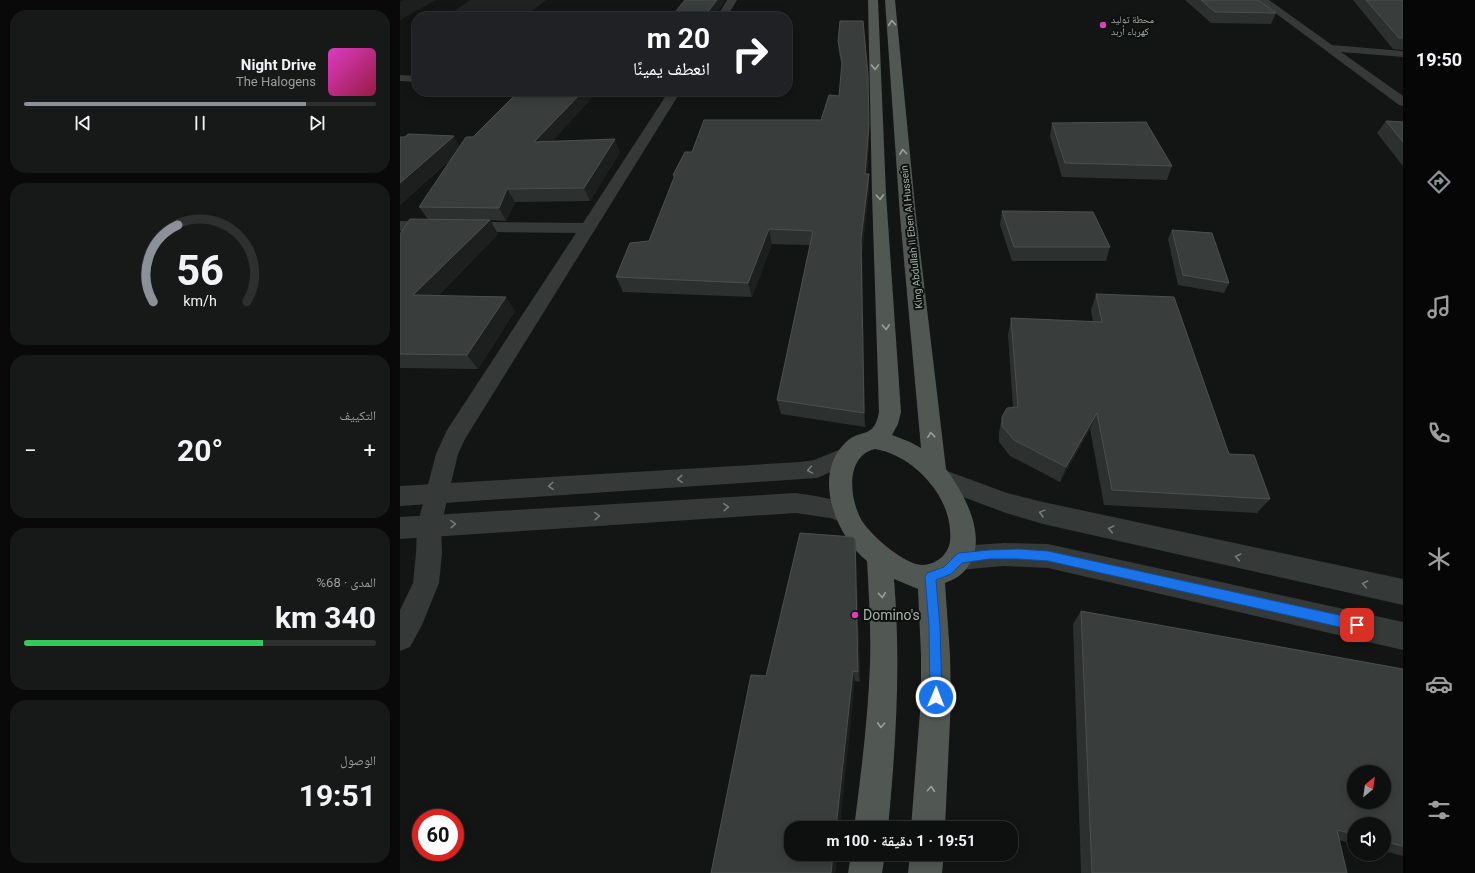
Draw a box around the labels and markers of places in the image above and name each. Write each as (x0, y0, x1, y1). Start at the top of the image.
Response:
place label: محطة توليد كهرباء أربد (1111, 14, 1155, 37)
marker: محطة توليد كهرباء أربد (1098, 20, 1108, 30)
place label: Domino's (863, 607, 920, 623)
pin (1340, 608, 1374, 642)
marker: Domino's (850, 610, 860, 620)

